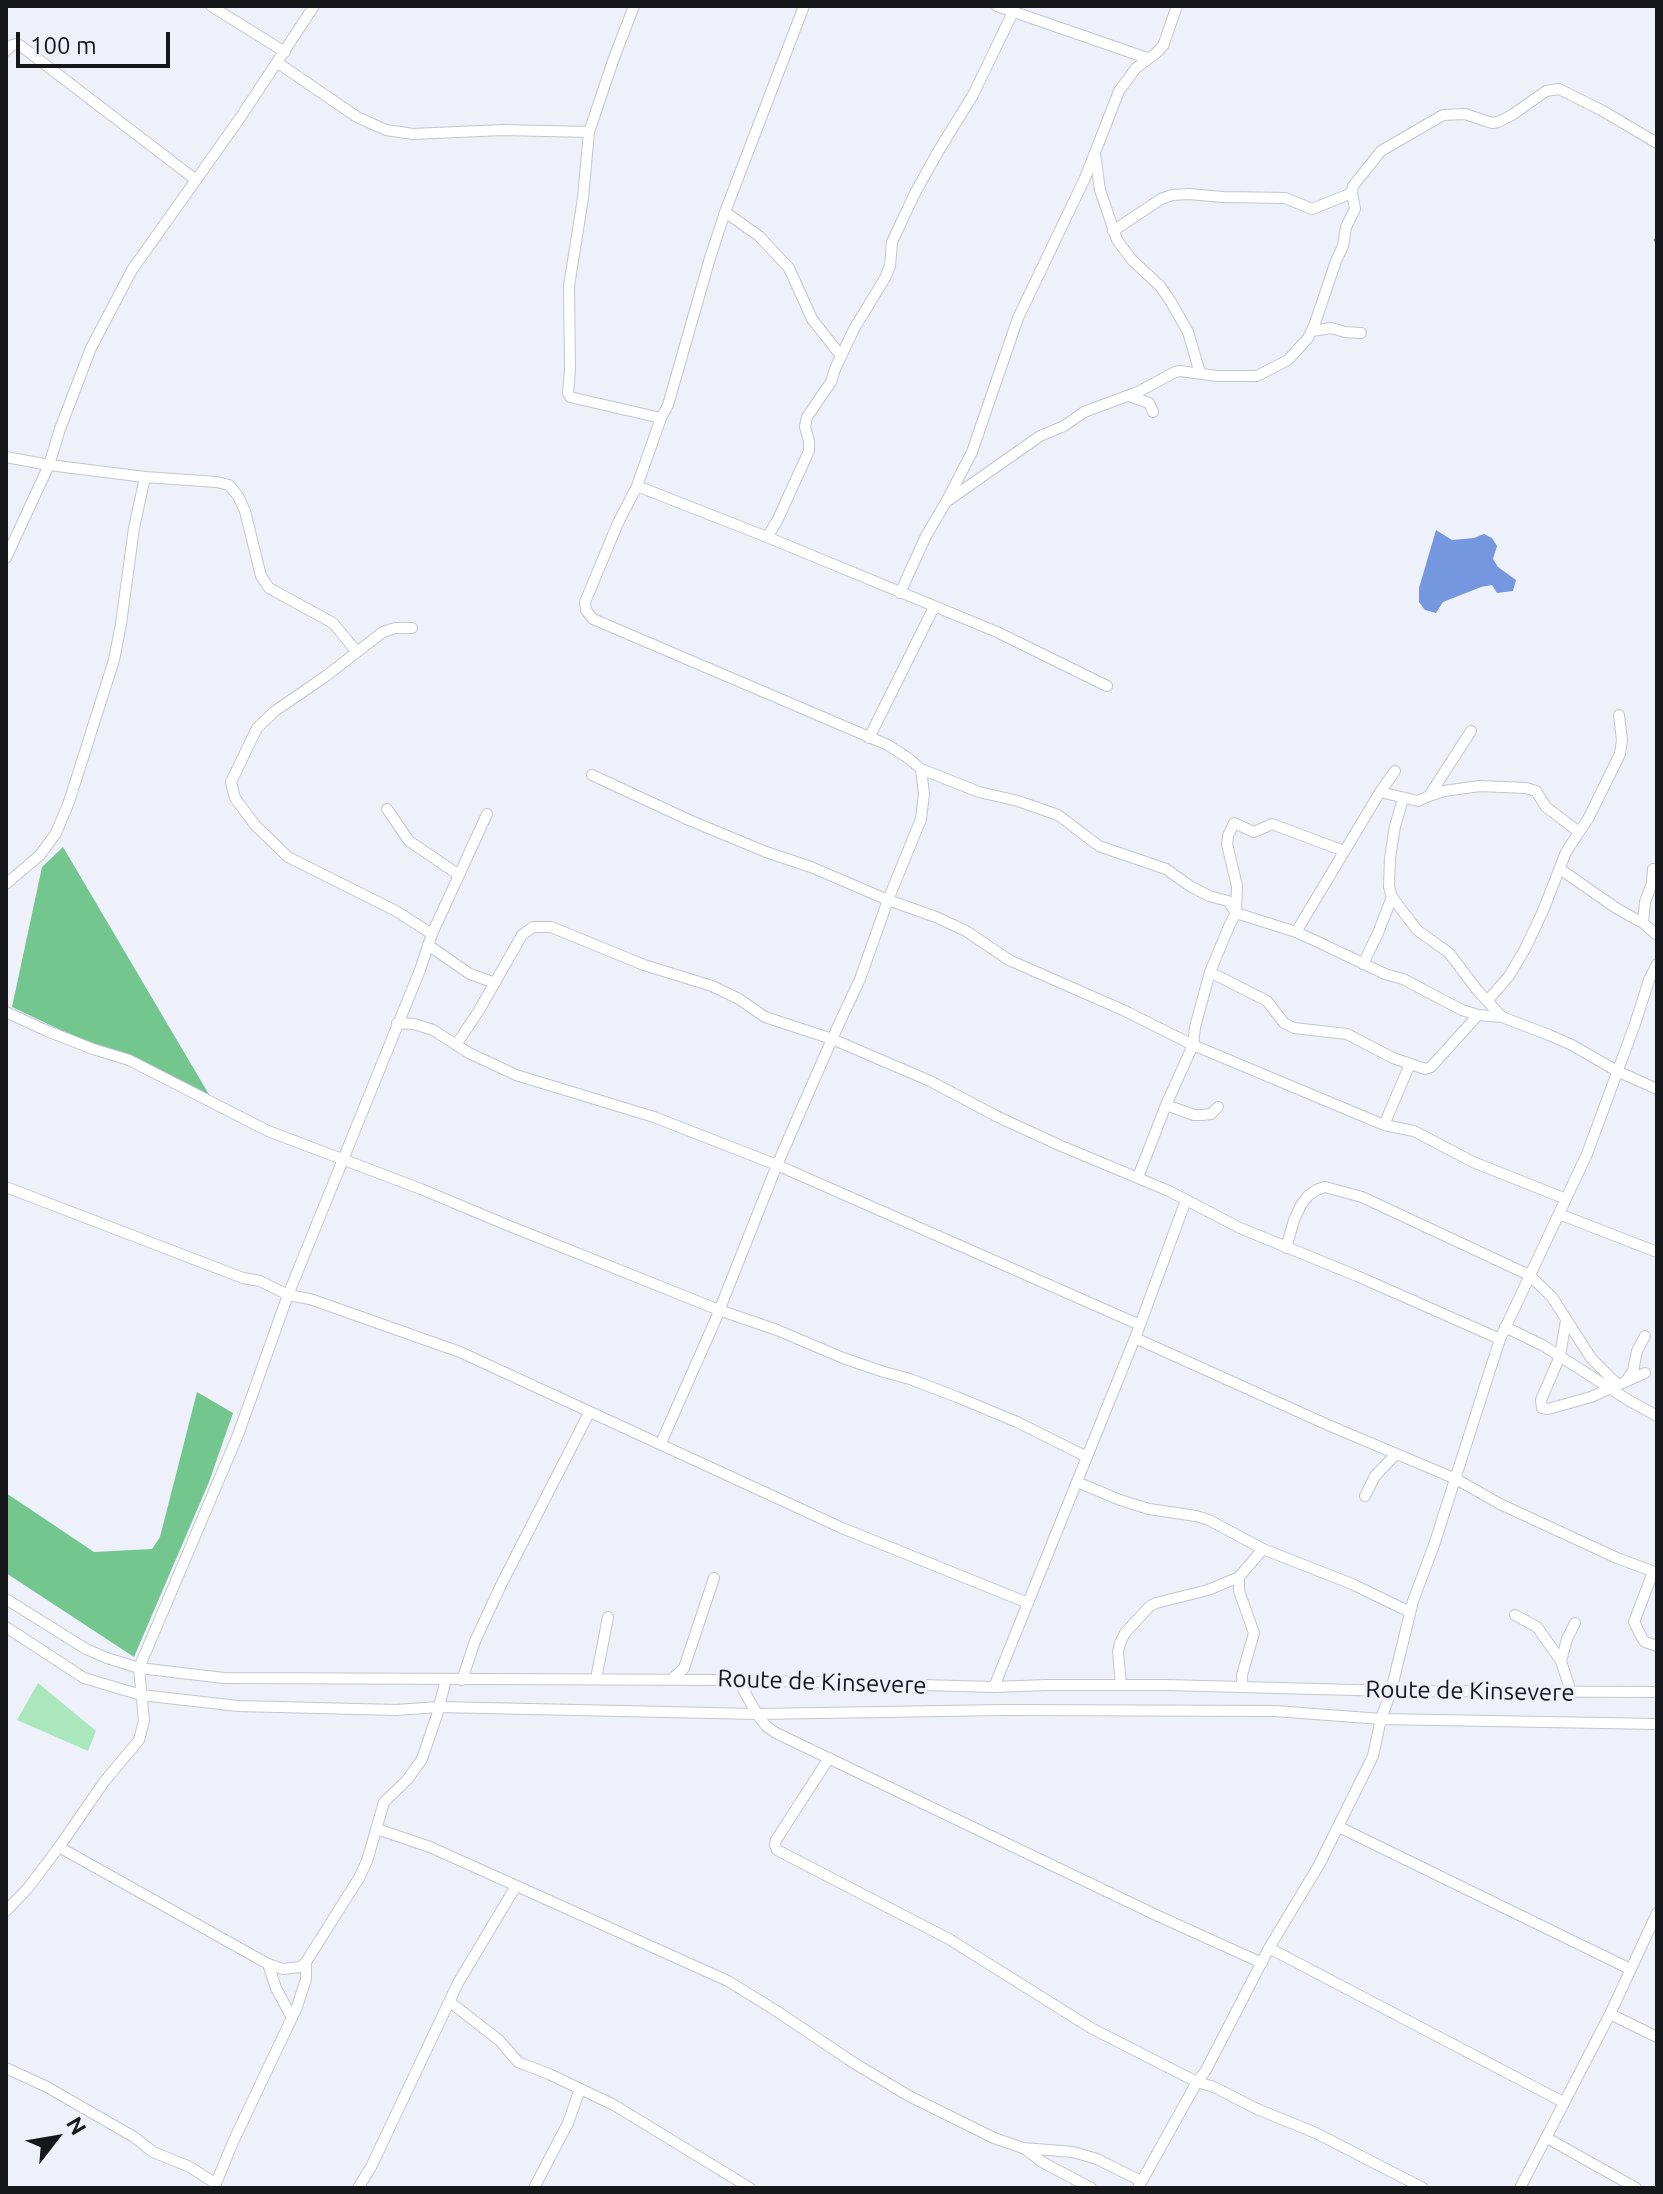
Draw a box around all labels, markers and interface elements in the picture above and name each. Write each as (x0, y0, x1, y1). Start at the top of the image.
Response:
scale bar (20, 16, 174, 66)
text: 100 m (30, 32, 97, 59)
street label: Route de Kinsevere (717, 1664, 927, 1700)
street label: Route de Kinsevere (1365, 1675, 1575, 1707)
north arrow (16, 2098, 96, 2178)
text: N (62, 2112, 92, 2139)

